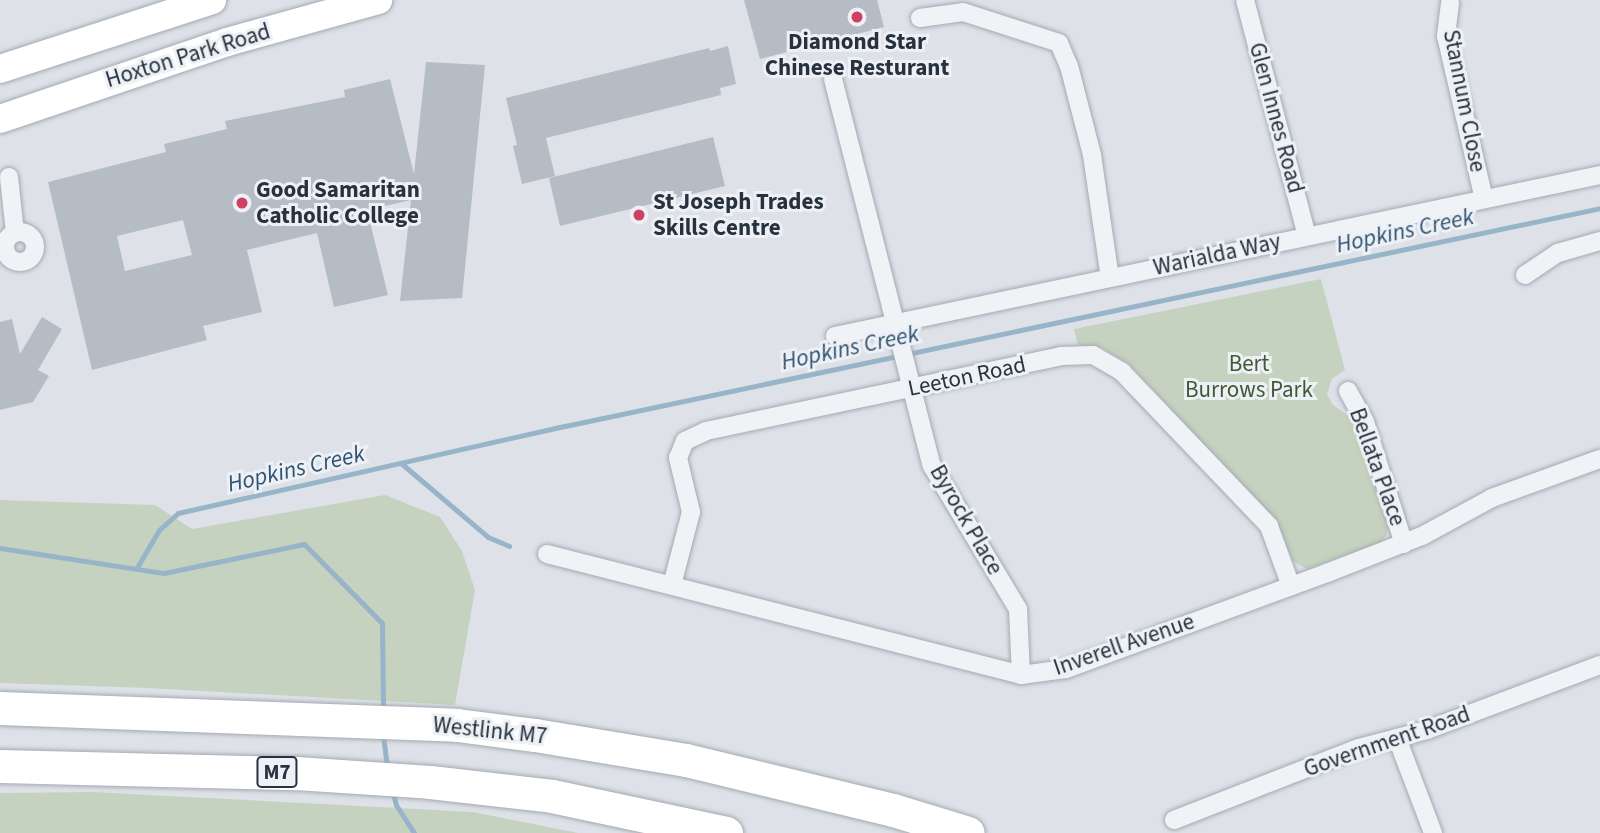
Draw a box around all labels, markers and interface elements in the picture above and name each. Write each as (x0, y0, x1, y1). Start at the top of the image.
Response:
marker: Diamond Star Chinese Resturant (849, 9, 865, 25)
street label: Hoxton Park Road (102, 18, 274, 94)
street label: Stannum Close (1437, 27, 1491, 175)
place label: Diamond Star Chinese Resturant (765, 28, 949, 82)
street label: Glen Innes Road (1243, 40, 1309, 196)
place label: Good Samaritan Catholic College (256, 176, 420, 230)
place label: St Joseph Trades Skills Centre (653, 188, 824, 242)
marker: Good Samaritan Catholic College (234, 195, 250, 211)
water label: Hopkins Creek (1334, 202, 1476, 260)
marker: St Joseph Trades Skills Centre (631, 207, 647, 223)
street label: Warialda Way (1151, 228, 1283, 282)
water label: Hopkins Creek (779, 319, 921, 377)
park label: Bert Burrows Park (1185, 350, 1313, 404)
street label: Leeton Road (905, 351, 1029, 403)
street label: Bellata Place (1343, 404, 1411, 530)
water label: Hopkins Creek (225, 439, 367, 499)
street label: Byrock Place (923, 460, 1009, 580)
street label: Inverell Avenue (1050, 608, 1198, 682)
street label: Government Road (1300, 701, 1474, 783)
street label: Westlink M7 (432, 711, 548, 751)
road number: M7 (256, 754, 298, 790)

